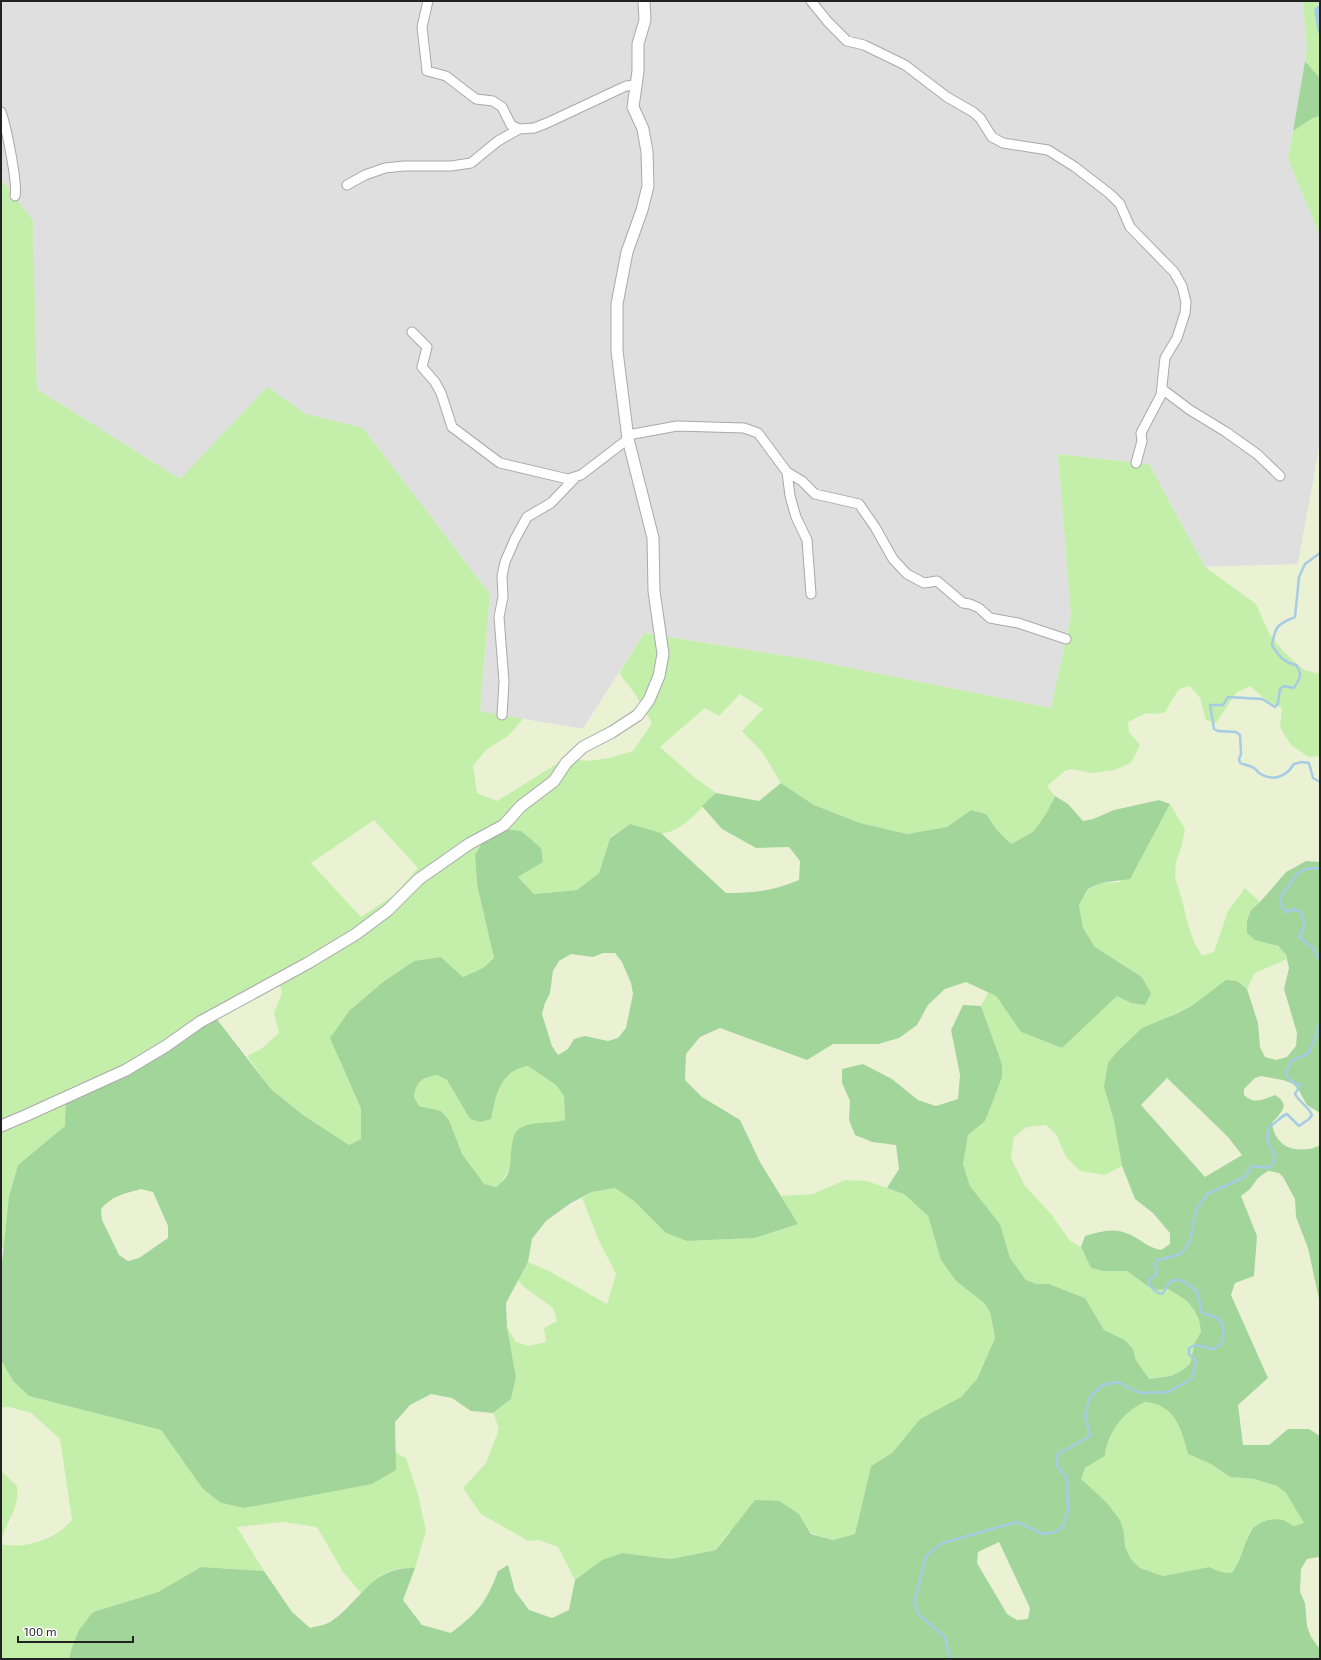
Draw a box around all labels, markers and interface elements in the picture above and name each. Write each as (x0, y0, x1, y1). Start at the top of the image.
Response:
scale bar (18, 1618, 133, 1644)
text: 100 m (24, 1624, 56, 1638)

